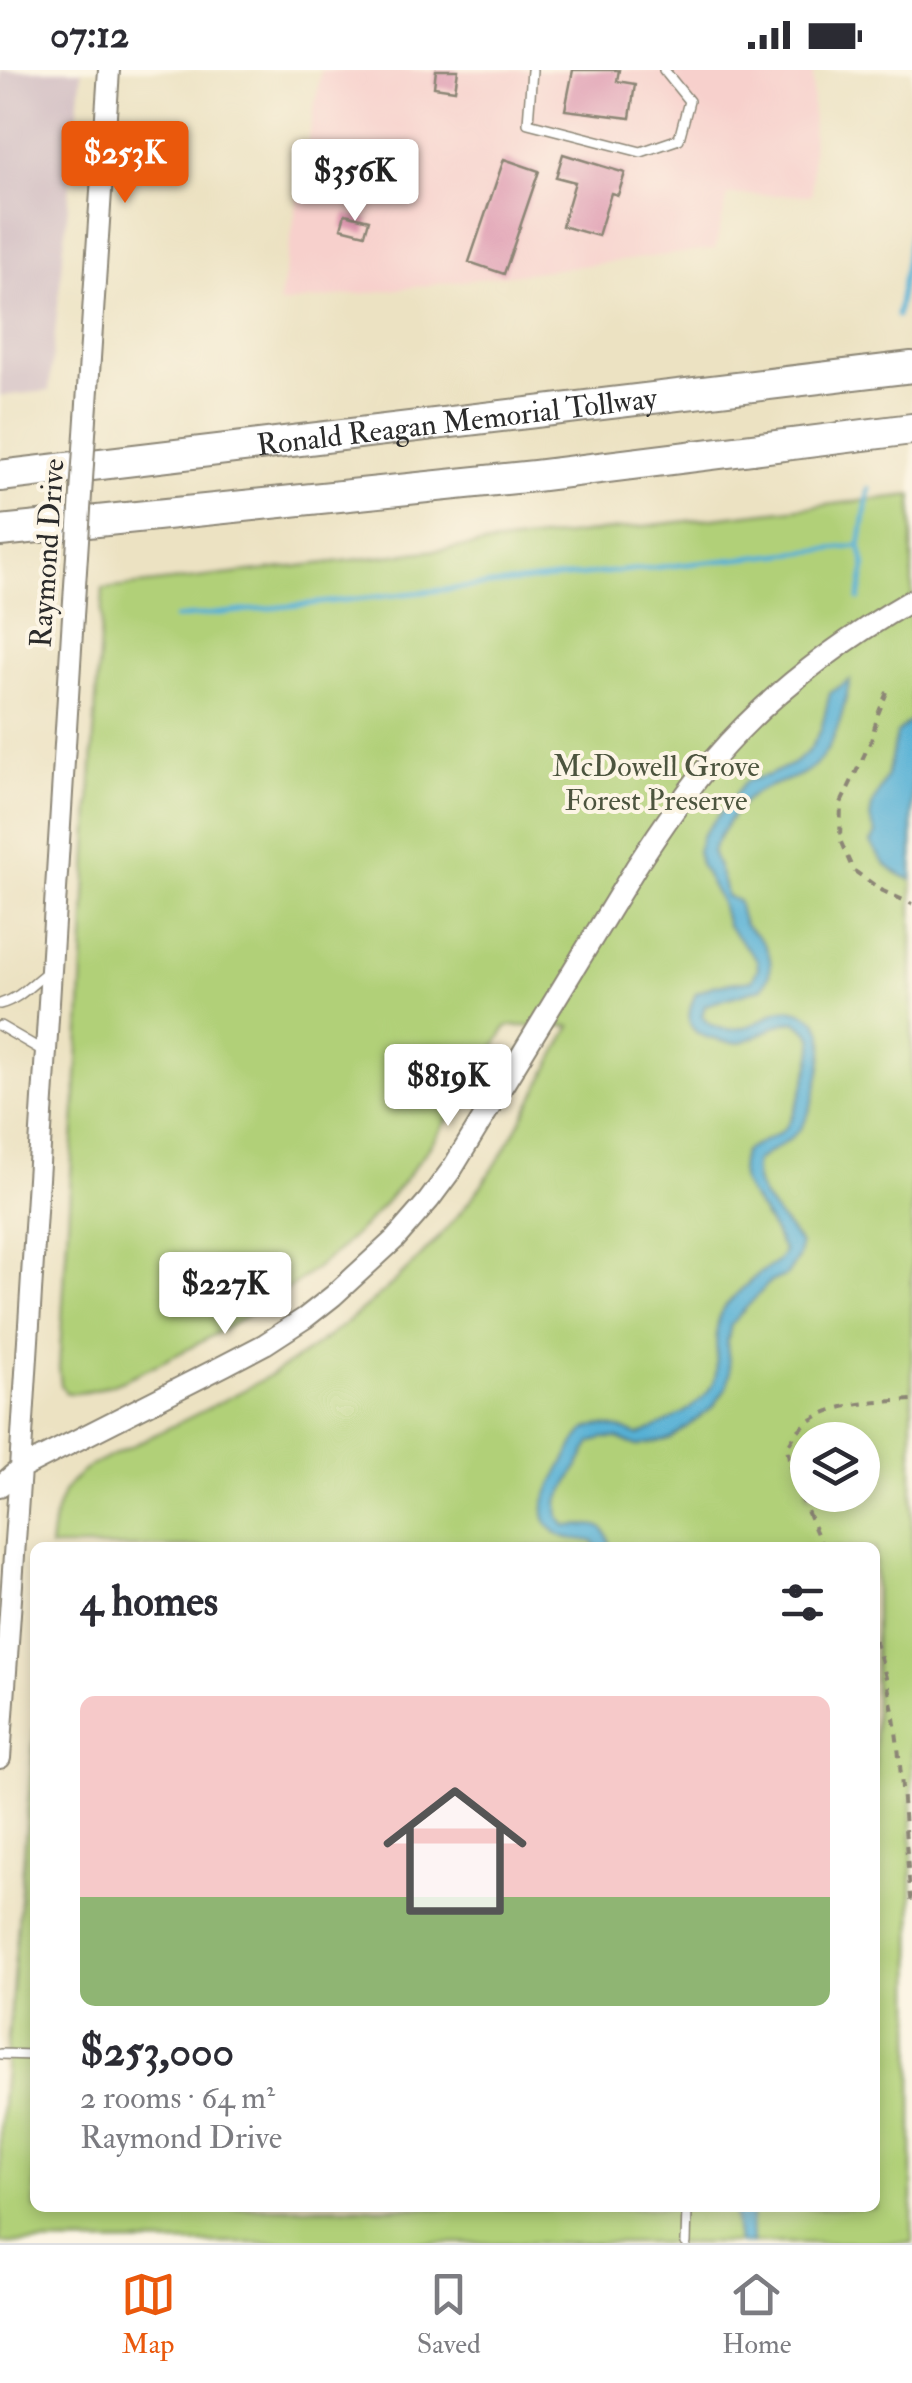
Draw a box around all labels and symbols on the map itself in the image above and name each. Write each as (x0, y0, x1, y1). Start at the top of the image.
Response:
pin: $253K (55, 121, 195, 206)
pin: $356K (285, 139, 425, 224)
street label: Ronald Reagan Memorial Tollway (255, 380, 660, 464)
street label: Raymond Drive (22, 457, 73, 649)
park label: McDowell Grove Forest Preserve (552, 748, 760, 819)
pin: $819K (378, 1044, 518, 1129)
pin: $227K (155, 1252, 295, 1337)

